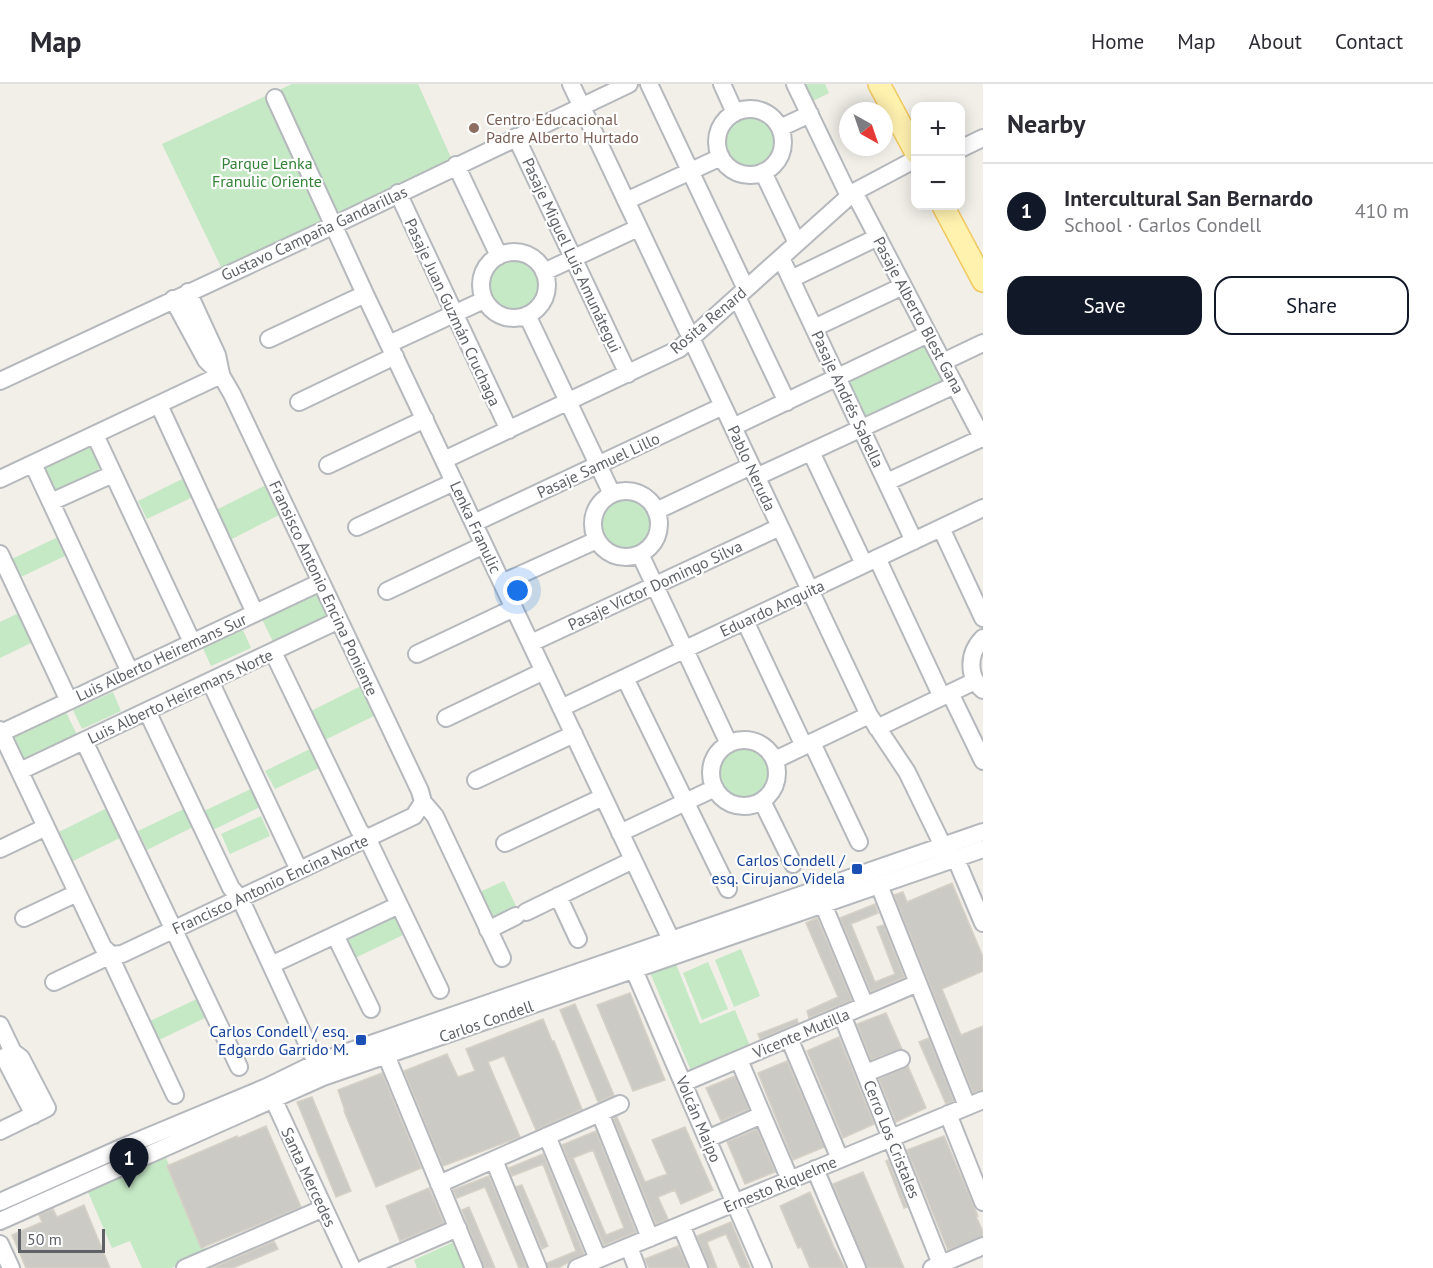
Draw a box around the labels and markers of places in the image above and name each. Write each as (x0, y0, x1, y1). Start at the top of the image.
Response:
place label: Centro Educacional Padre Alberto Hurtado (486, 109, 639, 147)
marker: Centro Educacional Padre Alberto Hurtado (467, 121, 481, 135)
place label: Carlos Condell / esq. Cirujano Videla (712, 850, 846, 888)
marker: Carlos Condell / esq. Cirujano Videla (850, 862, 864, 876)
place label: Carlos Condell / esq. Edgardo Garrido M. (209, 1021, 349, 1059)
marker: Carlos Condell / esq. Edgardo Garrido M. (354, 1033, 368, 1047)
pin: 1 (110, 1138, 148, 1188)

